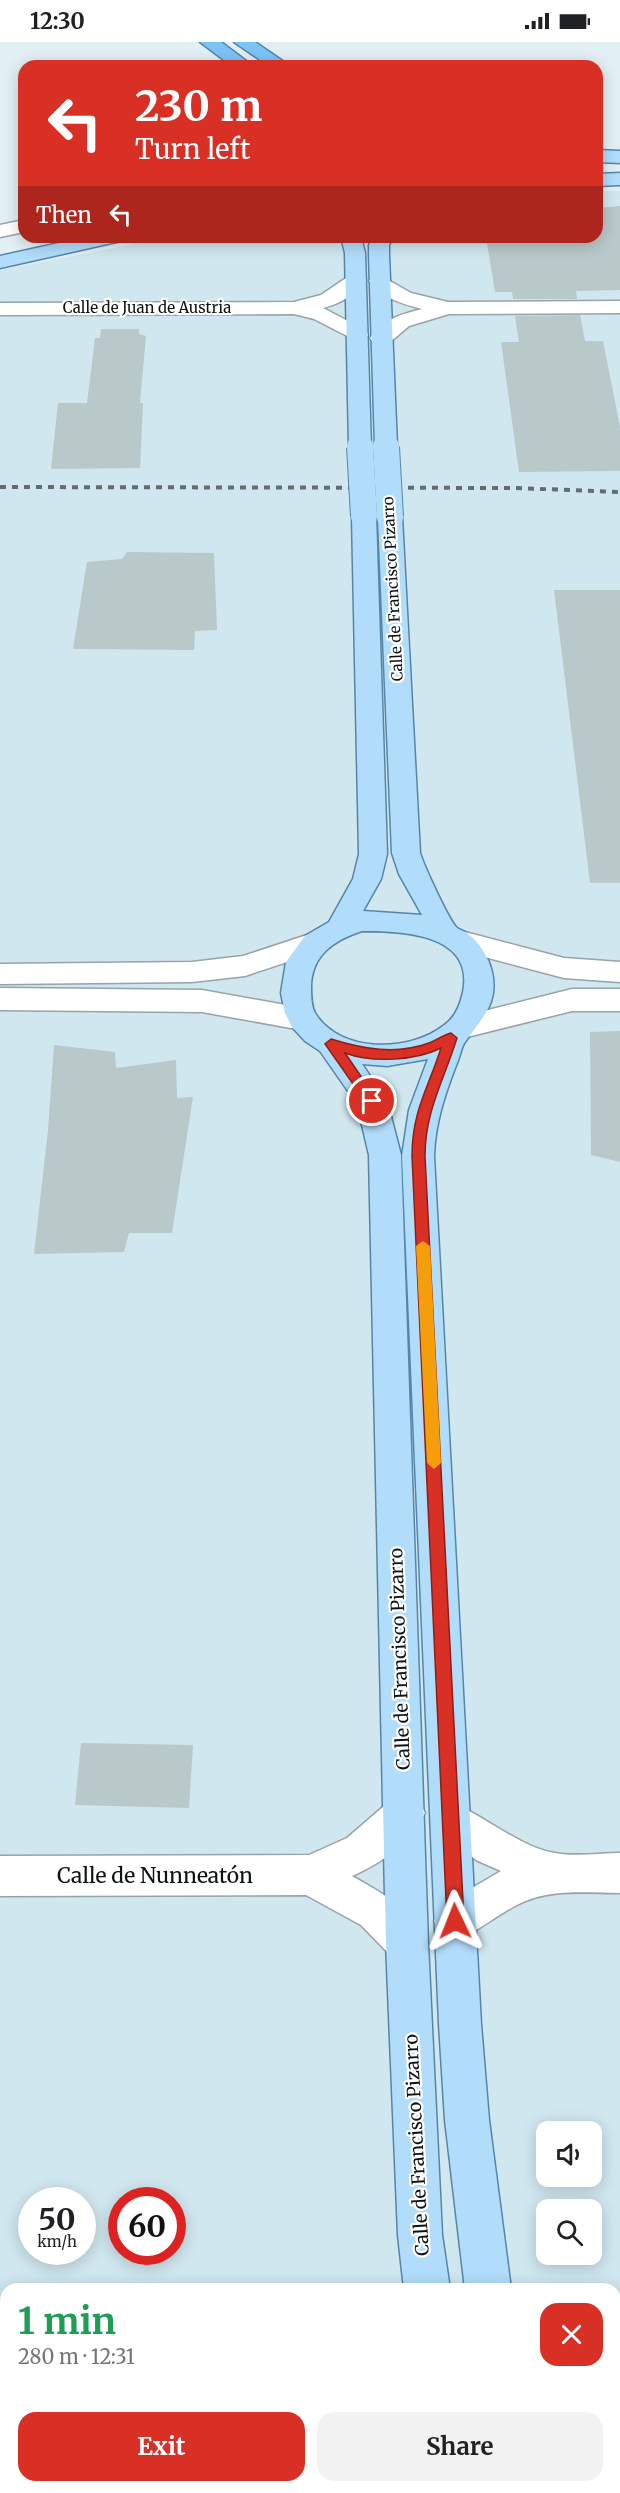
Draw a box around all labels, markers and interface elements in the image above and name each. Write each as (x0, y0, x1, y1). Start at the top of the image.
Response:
text: 12:30 (30, 7, 85, 35)
text: 230 m (135, 80, 262, 132)
icon: left (36, 84, 114, 162)
text: Turn left (135, 132, 250, 166)
icon: left (104, 198, 137, 231)
text: Then (36, 201, 92, 229)
street label: Calle de Juan de Austria (63, 298, 231, 317)
street label: Calle de Francisco Pizarro (378, 496, 407, 682)
pin (346, 1075, 397, 1126)
icon: arrive (355, 1084, 388, 1117)
street label: Calle de Francisco Pizarro (384, 1548, 415, 1770)
street label: Calle de Nunneatón (57, 1862, 253, 1889)
position arrow (423, 1889, 487, 1953)
street label: Calle de Francisco Pizarro (399, 2034, 434, 2256)
map controls (536, 2121, 602, 2265)
button: sound (536, 2121, 602, 2187)
speed limit sign: 60 (108, 2187, 186, 2265)
button: search (536, 2199, 602, 2265)
text: 50 (38, 2200, 76, 2238)
text: km/h (37, 2232, 77, 2251)
text: 1 min (18, 2299, 116, 2344)
button: close (540, 2303, 603, 2366)
text: 280 m · 12:31 (18, 2344, 135, 2369)
button: Exit (18, 2412, 305, 2481)
button: Share (317, 2412, 603, 2481)

